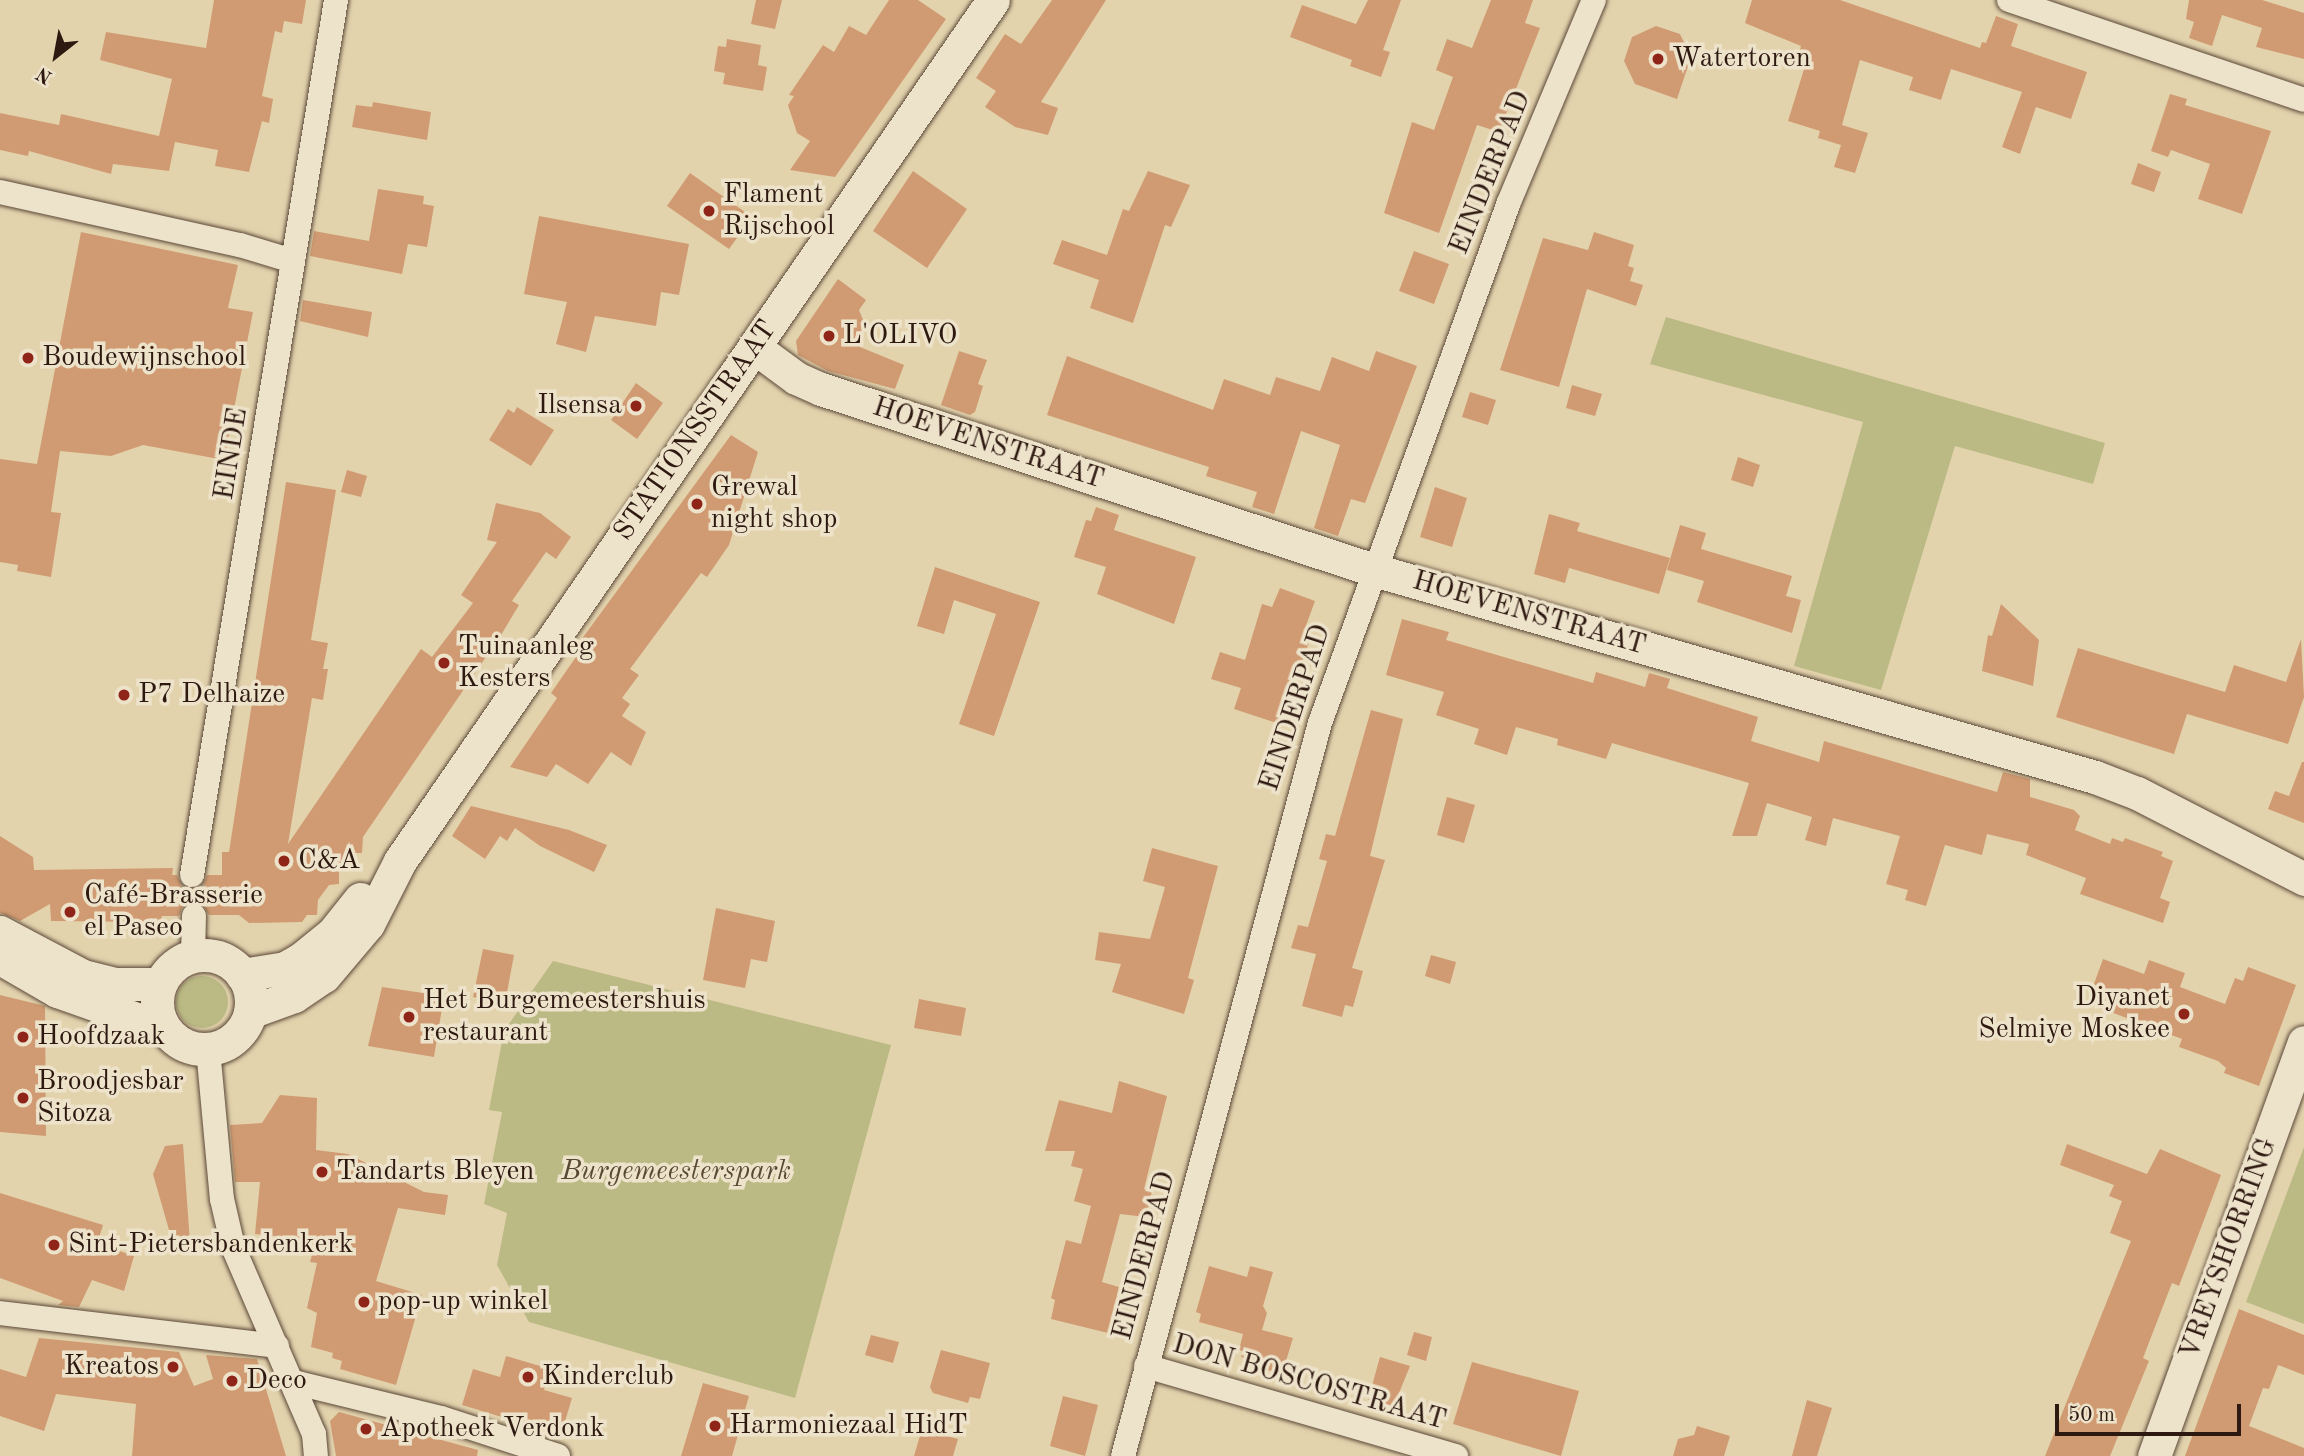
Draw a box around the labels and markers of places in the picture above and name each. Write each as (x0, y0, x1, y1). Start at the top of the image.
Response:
place label: Watertoren (1672, 42, 1811, 76)
marker: Watertoren (1650, 51, 1666, 67)
place label: Flament Rijschool (723, 178, 834, 244)
marker: Flament Rijschool (701, 203, 717, 219)
place label: L'OLIVO (843, 319, 957, 353)
marker: L'OLIVO (821, 328, 837, 344)
place label: Boudewijnschool (42, 341, 246, 375)
marker: Boudewijnschool (20, 350, 36, 366)
place label: Ilsensa (537, 389, 622, 423)
marker: Ilsensa (628, 398, 644, 414)
place label: Grewal night shop (711, 471, 837, 537)
marker: Grewal night shop (689, 496, 705, 512)
place label: Tuinaanleg Kesters (458, 630, 594, 696)
marker: Tuinaanleg Kesters (436, 655, 452, 671)
place label: P7 Delhaize (138, 678, 285, 712)
marker: P7 Delhaize (116, 687, 132, 703)
place label: C&A (298, 844, 360, 878)
marker: C&A (276, 853, 292, 869)
place label: Café-Brasserie el Paseo (84, 879, 263, 945)
marker: Café-Brasserie el Paseo (62, 904, 78, 920)
place label: Diyanet Selmiye Moskee (1978, 981, 2170, 1047)
place label: Het Burgemeestershuis restaurant (423, 984, 706, 1050)
marker: Diyanet Selmiye Moskee (2176, 1006, 2192, 1022)
marker: Het Burgemeestershuis restaurant (401, 1009, 417, 1025)
place label: Hoofdzaak (37, 1020, 165, 1054)
marker: Hoofdzaak (15, 1029, 31, 1045)
place label: Broodjesbar Sitoza (37, 1065, 184, 1131)
marker: Broodjesbar Sitoza (15, 1090, 31, 1106)
place label: Tandarts Bleyen (336, 1155, 534, 1189)
marker: Tandarts Bleyen (314, 1164, 330, 1180)
place label: Sint-Pietersbandenkerk (68, 1228, 353, 1262)
marker: Sint-Pietersbandenkerk (46, 1237, 62, 1253)
place label: pop-up winkel (378, 1285, 548, 1319)
marker: pop-up winkel (356, 1294, 372, 1310)
place label: Kreatos (64, 1350, 159, 1384)
marker: Kreatos (165, 1359, 181, 1375)
place label: Kinderclub (542, 1360, 674, 1394)
place label: Deco (246, 1364, 307, 1398)
marker: Kinderclub (520, 1369, 536, 1385)
marker: Deco (224, 1373, 240, 1389)
place label: Harmoniezaal HidT (729, 1409, 968, 1443)
place label: Apotheek Verdonk (380, 1412, 604, 1446)
marker: Harmoniezaal HidT (707, 1418, 723, 1434)
marker: Apotheek Verdonk (358, 1421, 374, 1437)

